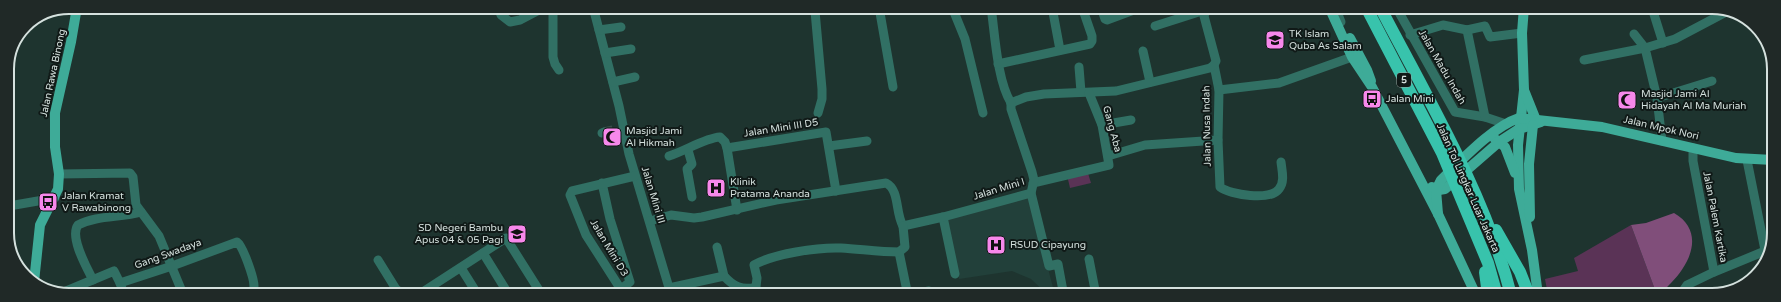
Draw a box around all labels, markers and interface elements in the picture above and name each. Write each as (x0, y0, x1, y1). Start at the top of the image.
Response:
street label: Jalan Rawa Binong (38, 28, 68, 118)
place label: TK Islam Quba As Salam (1289, 28, 1362, 52)
street label: Jalan Madu Indah (1416, 28, 1468, 106)
school or university icon: TK Islam Quba As Salam (1264, 29, 1286, 51)
road number: 5 (1397, 73, 1411, 87)
street label: Jalan Nusa Indah (1200, 85, 1214, 167)
bus stop icon: Jalan Mini (1361, 88, 1383, 110)
place label: Masjid Jami Al Hidayah Al Ma Muriah (1641, 88, 1746, 112)
mosque icon: Masjid Jami Al Hidayah Al Ma Muriah (1616, 89, 1638, 111)
place label: Jalan Mini (1386, 93, 1434, 105)
street label: Gang Aba (1100, 104, 1124, 154)
street label: Jalan Mpok Nori (1622, 113, 1700, 143)
street label: Jalan Mini III D5 (743, 116, 819, 140)
street label: Jalan Tol Lingkar Luar Jakarta (1434, 122, 1502, 254)
place label: Masjid Jami Al Hikmah (626, 125, 682, 149)
mosque icon: Masjid Jami Al Hikmah (601, 126, 623, 148)
street label: Jalan Mini III (639, 165, 667, 225)
street label: Jalan Palem Kartika (1700, 170, 1730, 264)
street label: Jalan Mini I (972, 175, 1026, 203)
place label: Klinik Pratama Ananda (730, 176, 810, 200)
hospital icon: Klinik Pratama Ananda (705, 177, 727, 199)
place label: Jalan Kramat V Rawabinong (62, 190, 131, 214)
bus stop icon: Jalan Kramat V Rawabinong (37, 191, 59, 213)
street label: Jalan Mini D3 (587, 217, 631, 279)
place label: SD Negeri Bambu Apus 04 & 05 Pagi (415, 222, 503, 246)
school or university icon: SD Negeri Bambu Apus 04 & 05 Pagi (506, 223, 528, 245)
hospital icon: RSUD Cipayung (985, 234, 1007, 256)
street label: Gang Swadaya (133, 236, 203, 272)
place label: RSUD Cipayung (1010, 239, 1086, 251)

